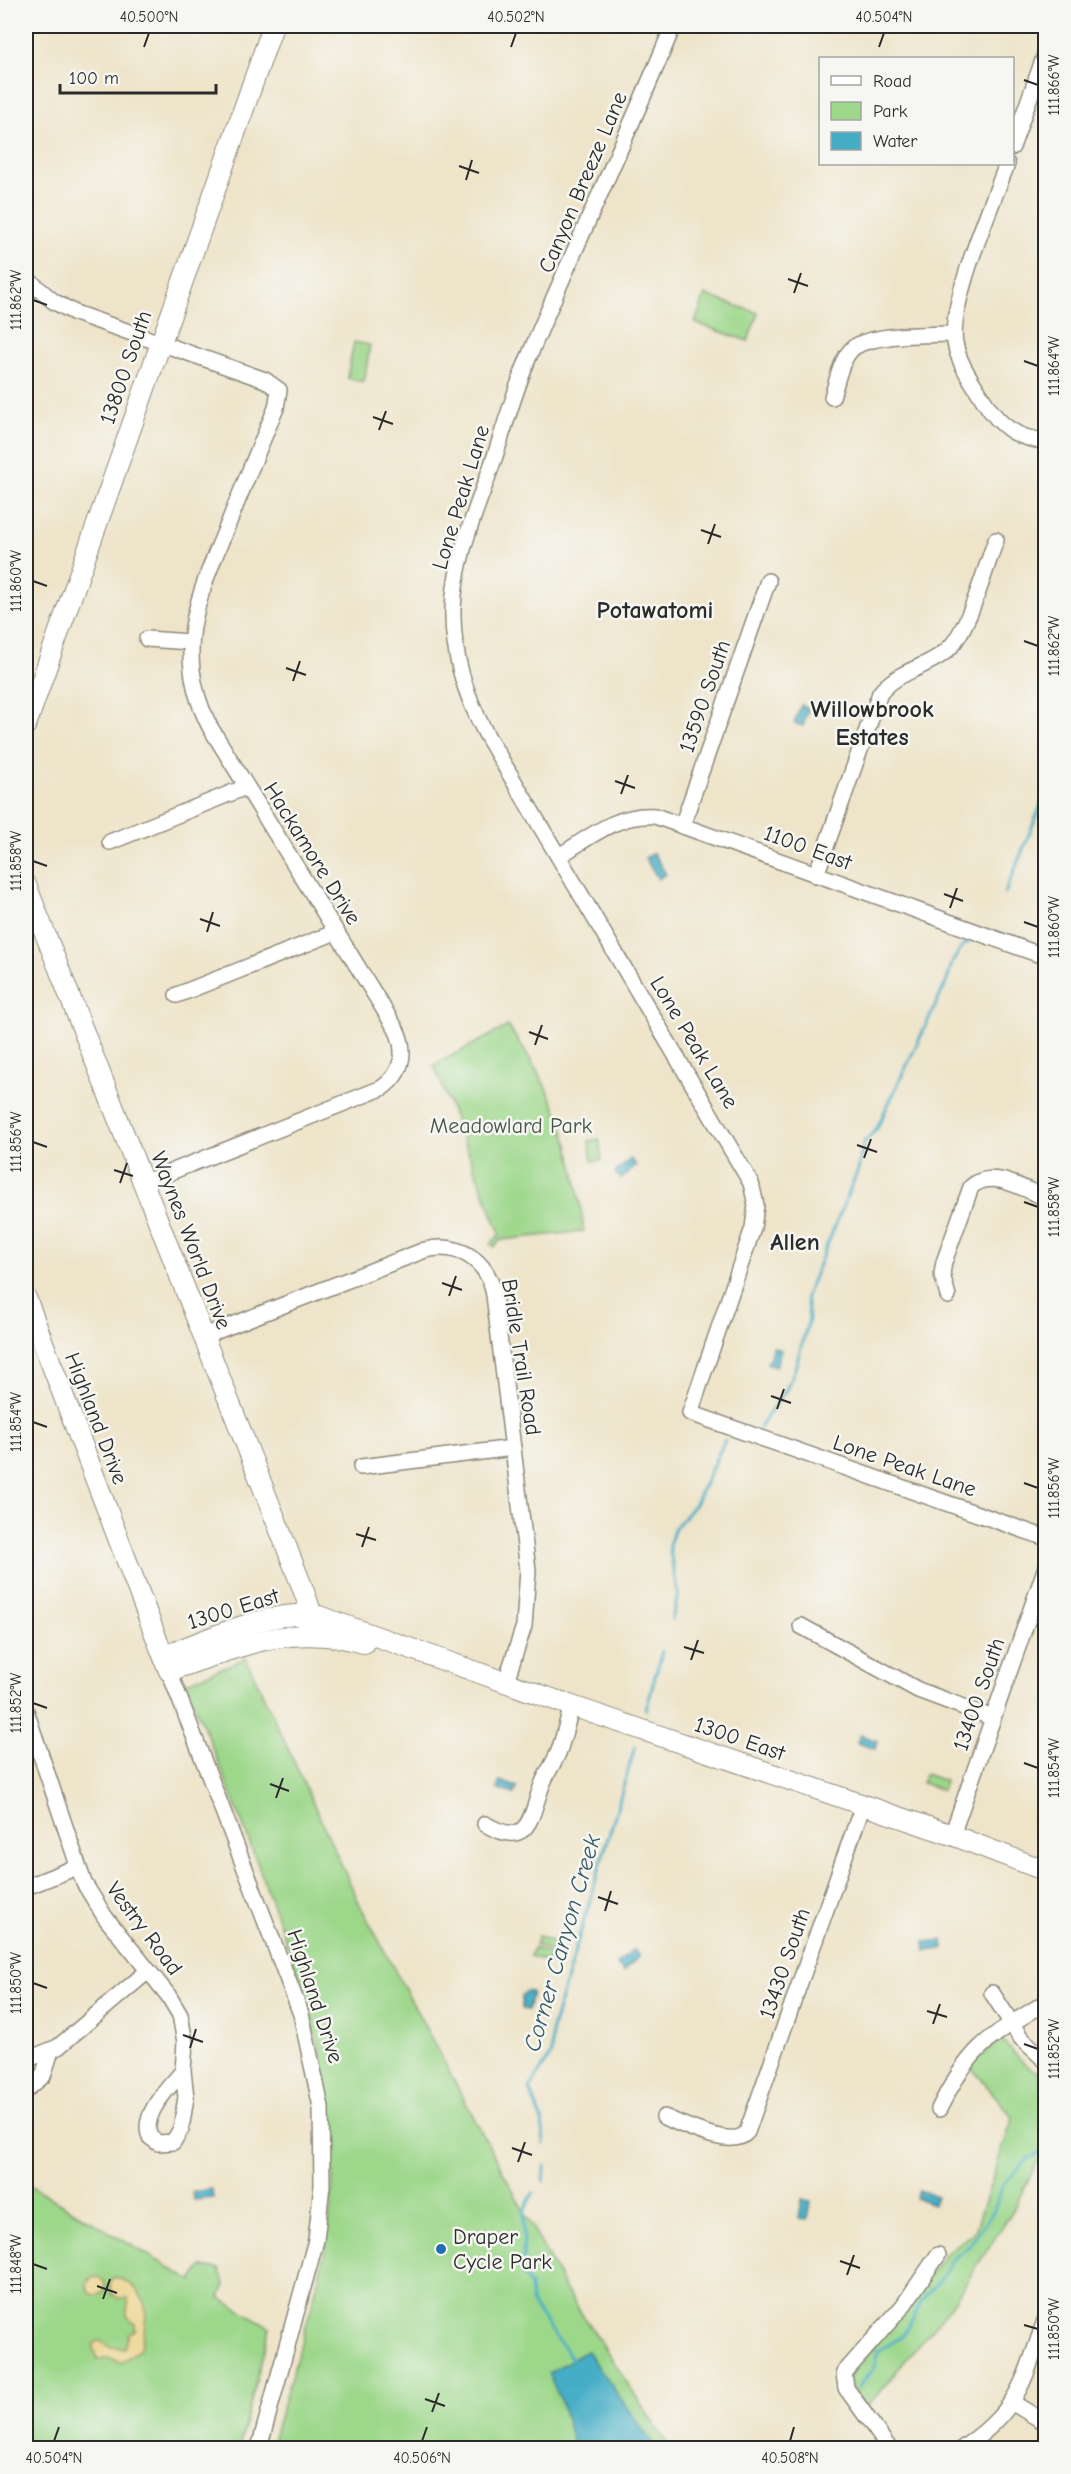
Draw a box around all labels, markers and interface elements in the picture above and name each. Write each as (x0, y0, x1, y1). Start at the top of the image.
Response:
text: 40.500°N (120, 8, 178, 26)
text: 40.502°N (487, 8, 545, 26)
text: 40.504°N (856, 8, 912, 26)
text: 111.866°W (1045, 55, 1063, 115)
scale bar (60, 57, 216, 95)
legend (819, 57, 1014, 165)
text: 100 m (69, 68, 119, 89)
text: Road (873, 71, 912, 92)
street label: Canyon Breeze Lane (533, 88, 633, 277)
text: Park (873, 101, 908, 122)
text: Water (873, 131, 918, 152)
text: 111.862°W (7, 270, 25, 330)
street label: 13800 South (94, 307, 158, 428)
text: 111.864°W (1045, 336, 1063, 396)
street label: Lone Peak Lane (427, 422, 495, 573)
text: 111.860°W (7, 550, 25, 612)
district label: Potawatomi (597, 596, 713, 624)
text: 111.862°W (1045, 616, 1063, 676)
street label: 13590 South (674, 637, 736, 756)
district label: Willowbrook Estates (810, 695, 934, 751)
street label: Hackamore Drive (258, 777, 366, 930)
street label: 1100 East (760, 820, 856, 876)
text: 111.858°W (7, 831, 25, 891)
text: 111.860°W (1045, 896, 1063, 958)
street label: Lone Peak Lane (644, 972, 744, 1113)
text: 111.856°W (7, 1112, 25, 1172)
park label: Meadowlard Park (430, 1113, 593, 1139)
street label: Waynes World Drive (145, 1148, 237, 1333)
text: 111.858°W (1045, 1177, 1063, 1237)
district label: Allen (770, 1228, 820, 1256)
street label: Bridle Trail Road (496, 1277, 546, 1437)
street label: Highland Drive (59, 1349, 133, 1488)
text: 111.854°W (7, 1392, 25, 1452)
street label: Lone Peak Lane (830, 1429, 980, 1503)
text: 111.856°W (1045, 1458, 1063, 1518)
street label: 1300 East (185, 1583, 283, 1635)
street label: 13400 South (947, 1634, 1010, 1754)
text: 111.852°W (7, 1673, 25, 1733)
street label: 1300 East (691, 1711, 789, 1767)
text: 111.854°W (1045, 1738, 1063, 1798)
water label: Corner Canyon Creek (518, 1831, 606, 2055)
street label: Vestry Road (101, 1877, 188, 1980)
street label: 13430 South (754, 1904, 816, 2022)
street label: Highland Drive (281, 1926, 349, 2066)
text: 111.850°W (7, 1952, 25, 2014)
text: 111.852°W (1045, 2019, 1063, 2079)
place label: Draper Cycle Park (453, 2224, 552, 2275)
text: 111.848°W (7, 2234, 25, 2294)
marker: Draper Cycle Park (434, 2242, 448, 2256)
text: 111.850°W (1045, 2298, 1063, 2360)
text: 40.504°N (26, 2449, 82, 2467)
text: 40.506°N (393, 2449, 451, 2467)
text: 40.508°N (761, 2449, 819, 2467)

